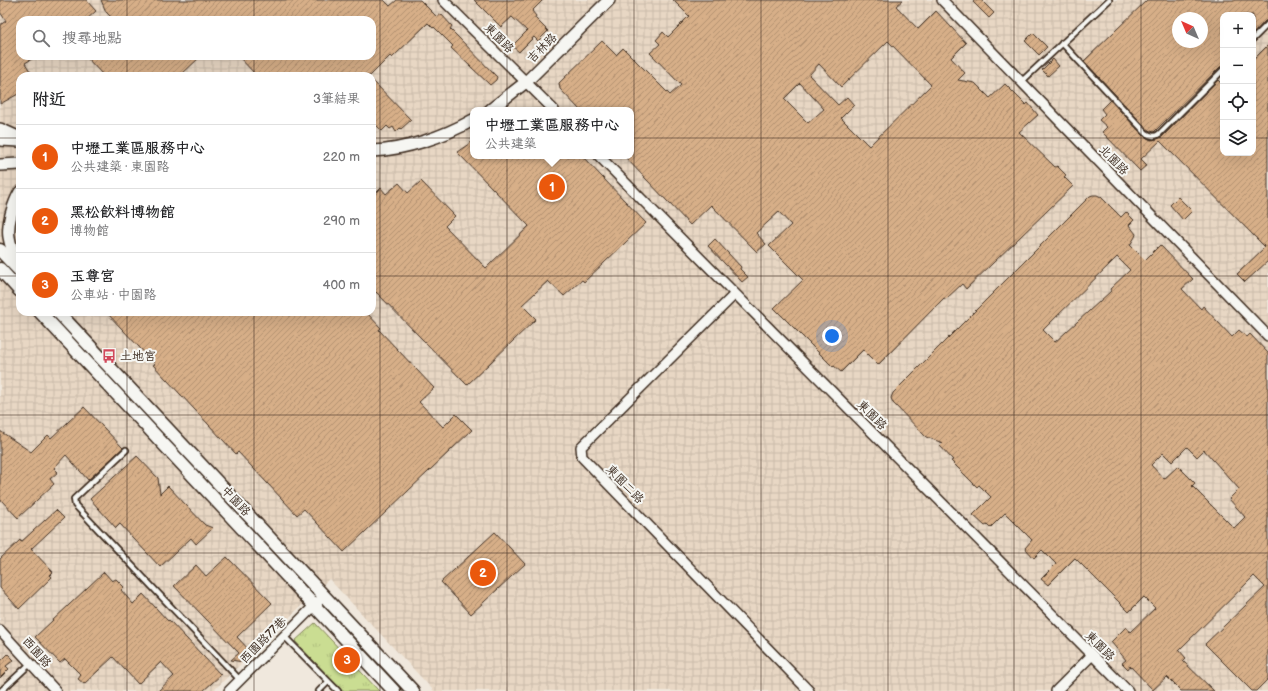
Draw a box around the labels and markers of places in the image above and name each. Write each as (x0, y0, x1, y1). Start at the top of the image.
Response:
pin: 1 (539, 172, 565, 202)
bus stop icon: 土地宮 (101, 348, 117, 364)
place label: 土地宮 (120, 349, 156, 364)
pin: 2 (470, 558, 496, 588)
pin: 3 (334, 645, 360, 675)

